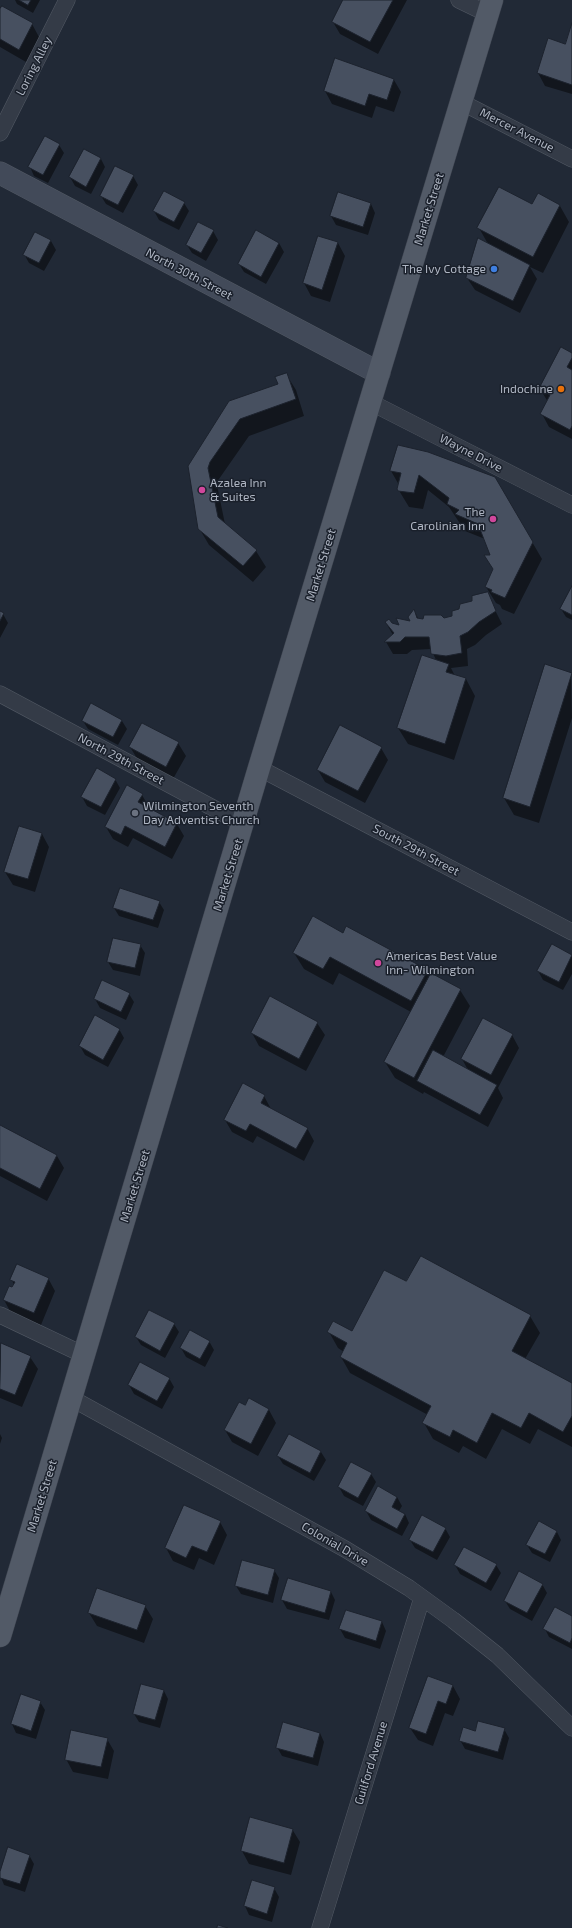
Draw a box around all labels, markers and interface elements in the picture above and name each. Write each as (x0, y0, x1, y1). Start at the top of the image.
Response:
street label: Loring Alley (13, 34, 55, 98)
street label: Mercer Avenue (477, 105, 557, 155)
street label: Market Street (411, 171, 447, 247)
street label: North 30th Street (143, 245, 235, 303)
place label: The Ivy Cottage (402, 262, 486, 276)
marker: The Ivy Cottage (489, 264, 499, 274)
place label: Indochine (500, 382, 553, 396)
marker: Indochine (556, 384, 566, 394)
street label: Wayne Drive (437, 431, 505, 475)
place label: Azalea Inn & Suites (210, 476, 267, 504)
marker: Azalea Inn & Suites (197, 485, 207, 495)
place label: The Carolinian Inn (410, 505, 485, 533)
marker: The Carolinian Inn (488, 514, 498, 524)
street label: Market Street (303, 527, 339, 603)
street label: North 29th Street (75, 730, 167, 788)
place label: Wilmington Seventh Day Adventist Church (143, 799, 260, 827)
marker: Wilmington Seventh Day Adventist Church (130, 808, 140, 818)
street label: South 29th Street (370, 821, 462, 879)
street label: Market Street (210, 837, 246, 913)
place label: Americas Best Value Inn- Wilmington (386, 949, 497, 977)
marker: Americas Best Value Inn- Wilmington (373, 958, 383, 968)
street label: Market Street (117, 1148, 153, 1224)
street label: Market Street (24, 1458, 60, 1534)
street label: Colonial Drive (299, 1519, 371, 1569)
street label: Guilford Avenue (351, 1719, 391, 1807)

